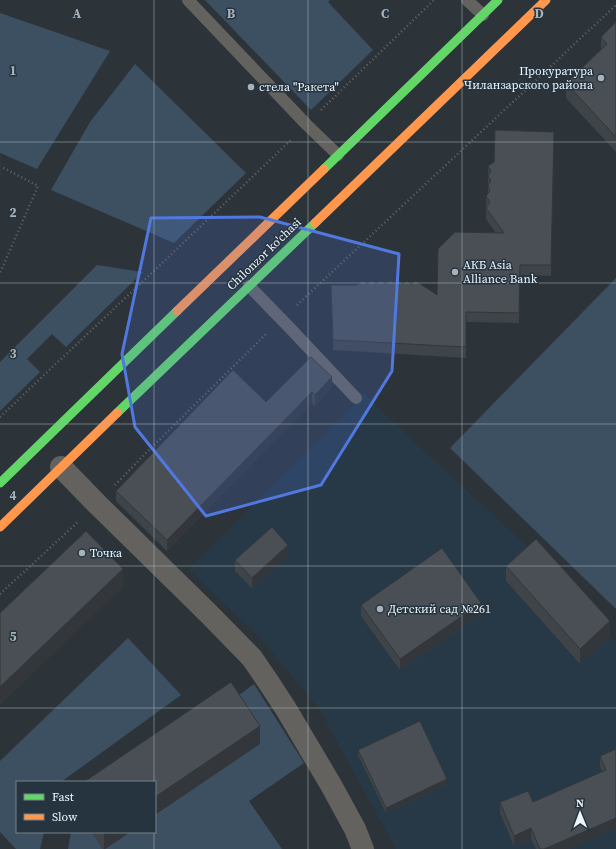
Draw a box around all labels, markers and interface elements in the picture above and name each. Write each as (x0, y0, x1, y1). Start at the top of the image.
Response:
text: A (73, 5, 82, 22)
text: B (227, 5, 236, 22)
text: C (381, 5, 389, 22)
text: D (534, 5, 544, 22)
text: 1 (9, 62, 17, 79)
place label: Прокуратура Чиланзарского района (464, 63, 594, 93)
marker: Прокуратура Чиланзарского района (596, 73, 606, 83)
place label: стела "Ракета" (259, 79, 339, 95)
marker: стела "Ракета" (246, 82, 256, 92)
text: 2 (9, 204, 17, 221)
street label: Chilonzor ko'chasi (223, 214, 305, 294)
place label: АКБ Asia Alliance Bank (463, 257, 538, 287)
marker: АКБ Asia Alliance Bank (450, 267, 460, 277)
text: 3 (9, 345, 17, 362)
text: 4 (9, 487, 17, 504)
place label: Точка (90, 545, 123, 561)
marker: Точка (77, 548, 87, 558)
place label: Детский сад №261 (388, 601, 491, 617)
marker: Детский сад №261 (375, 604, 385, 614)
text: 5 (9, 628, 17, 645)
legend (16, 781, 156, 833)
text: Fast (52, 789, 74, 805)
north arrow (560, 793, 600, 833)
text: N (576, 796, 584, 811)
text: Slow (52, 809, 78, 825)

